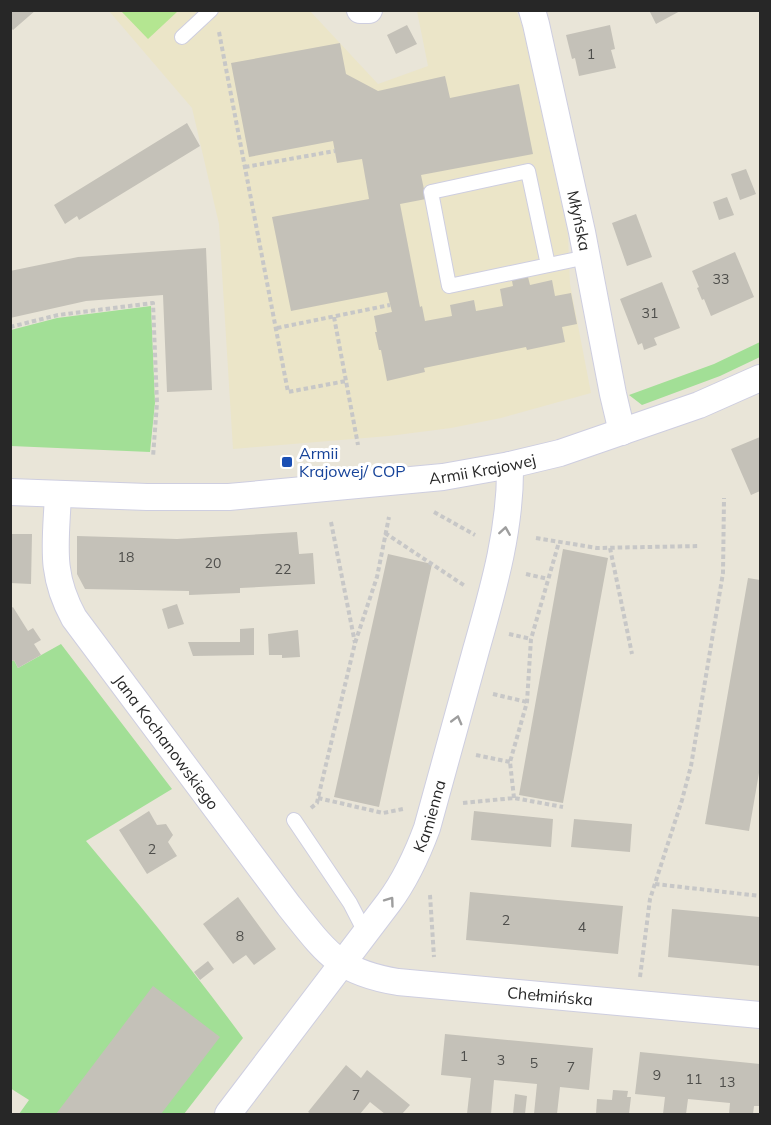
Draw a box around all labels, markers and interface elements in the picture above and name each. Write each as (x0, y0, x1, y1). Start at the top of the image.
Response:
house number: 1 (587, 45, 595, 63)
street label: Młyńska (563, 189, 595, 253)
house number: 33 (713, 270, 729, 288)
house number: 31 (642, 304, 658, 322)
place label: Armii Krajowej/ COP (299, 443, 406, 481)
street label: Armii Krajowej (428, 449, 538, 488)
marker: Armii Krajowej/ COP (280, 455, 294, 469)
one-way arrow (498, 526, 511, 536)
house number: 18 (118, 548, 134, 566)
house number: 20 (205, 554, 221, 572)
house number: 22 (275, 560, 291, 578)
street label: Jana Kochanowskiego (110, 670, 224, 814)
one-way arrow (449, 715, 462, 725)
street label: Kamienna (409, 777, 450, 855)
house number: 2 (148, 840, 156, 858)
one-way arrow (383, 897, 394, 908)
house number: 2 (502, 911, 510, 929)
house number: 4 (578, 918, 587, 936)
house number: 8 (236, 927, 244, 945)
street label: Chełmińska (506, 982, 594, 1010)
house number: 1 (460, 1047, 468, 1065)
house number: 3 (497, 1051, 505, 1069)
house number: 5 (530, 1054, 538, 1072)
house number: 7 (567, 1058, 575, 1076)
house number: 9 (653, 1066, 661, 1084)
house number: 11 (686, 1070, 702, 1088)
house number: 13 (719, 1073, 735, 1091)
house number: 7 (352, 1086, 360, 1104)

